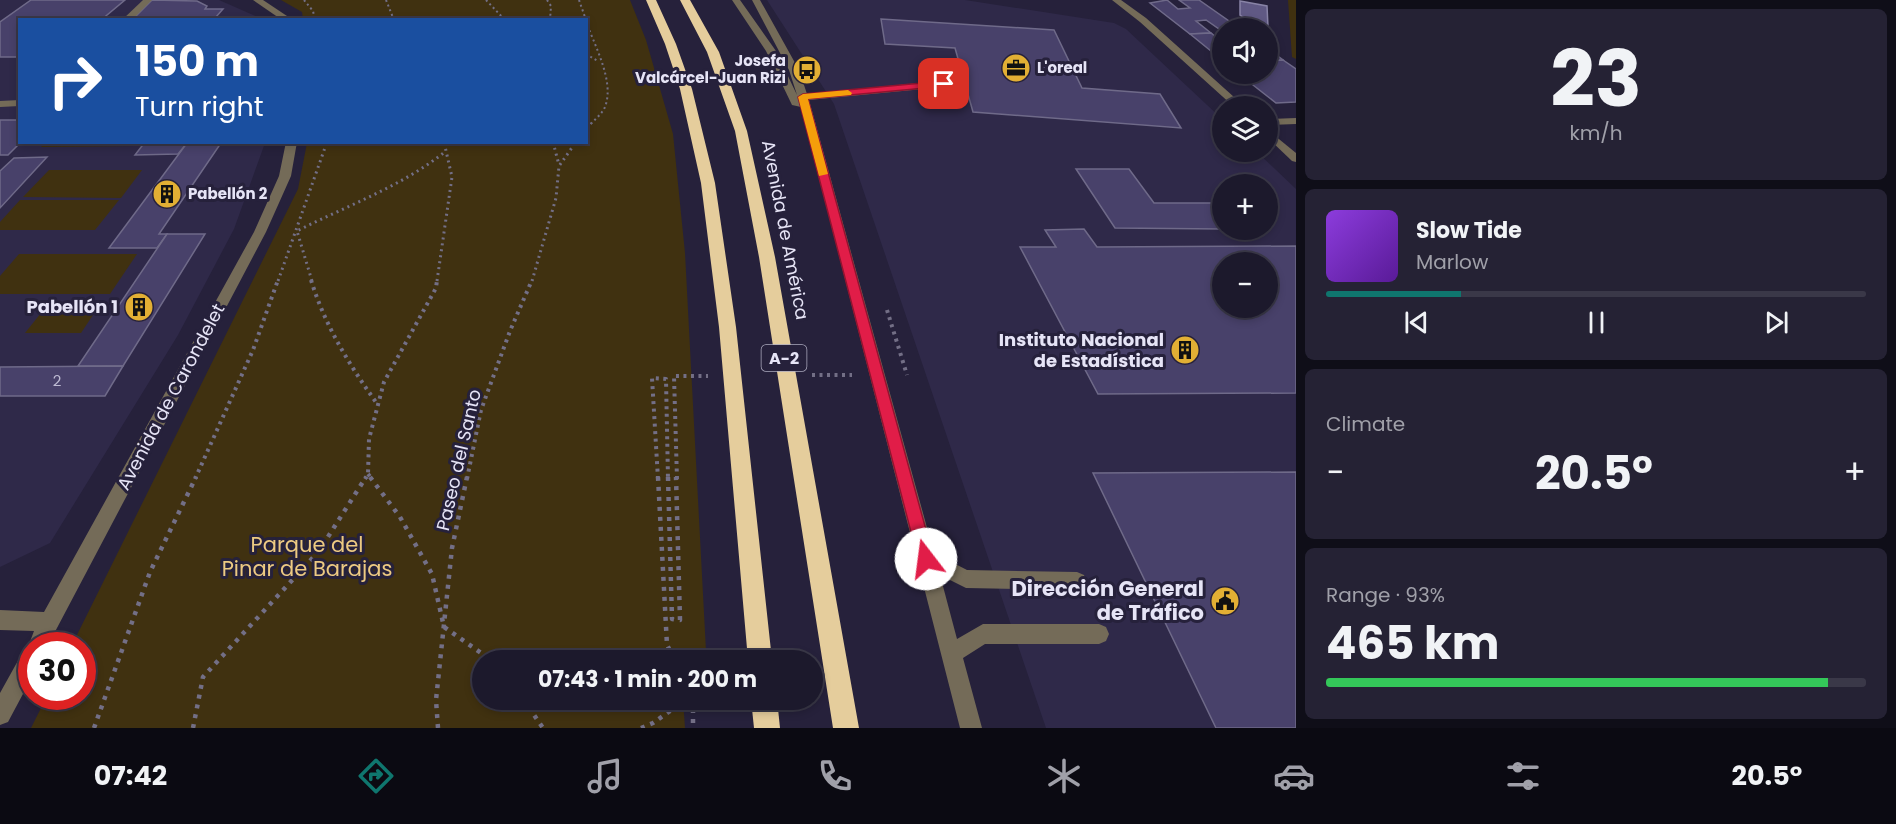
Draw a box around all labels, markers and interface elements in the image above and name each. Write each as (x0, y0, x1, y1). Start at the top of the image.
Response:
map controls (1212, 18, 1278, 318)
button: sound (1212, 18, 1278, 84)
text: 23 (1550, 24, 1642, 133)
text: 150 m (135, 32, 259, 91)
icon: right (36, 42, 114, 120)
place label: Josefa Valcárcel-Juan Rizi (635, 50, 786, 88)
office icon: L'oreal (1000, 52, 1032, 84)
bus stop icon: Josefa Valcárcel-Juan Rizi (791, 54, 823, 86)
place label: L'oreal (1037, 57, 1087, 78)
pin (918, 58, 969, 109)
icon: arrive (927, 67, 960, 100)
text: Turn right (135, 88, 264, 125)
button: layers (1212, 96, 1278, 162)
text: km/h (1569, 119, 1623, 147)
street label: Avenida de América (756, 138, 815, 322)
button: + (1212, 174, 1278, 240)
building icon: Pabellón 2 (151, 178, 183, 210)
place label: Pabellón 2 (188, 183, 268, 204)
text: Slow Tide (1416, 215, 1522, 246)
text: Marlow (1416, 248, 1488, 276)
button: − (1212, 252, 1278, 318)
building icon: Pabellón 1 (123, 291, 155, 323)
place label: Pabellón 1 (26, 294, 118, 319)
street label: Avenida de Carondelet (111, 299, 230, 494)
icon: previous (1400, 306, 1433, 339)
icon: pause (1580, 306, 1613, 339)
icon: next (1760, 306, 1793, 339)
place label: Instituto Nacional de Estadística (999, 327, 1164, 373)
building icon: Instituto Nacional de Estadística (1169, 334, 1201, 366)
road number: A-2 (762, 345, 806, 371)
house number: 2 (53, 370, 61, 391)
street label: Paseo del Santo (430, 387, 487, 533)
text: Climate (1326, 410, 1405, 438)
text: 20.5° (1535, 442, 1653, 505)
text: − (1326, 449, 1344, 496)
text: + (1843, 449, 1866, 496)
position arrow (894, 527, 958, 591)
park label: Parque del Pinar de Barajas (222, 530, 392, 583)
place label: Dirección General de Tráfico (1012, 574, 1204, 627)
text: Range · 93% (1326, 581, 1445, 609)
public building icon: Dirección General de Tráfico (1209, 585, 1241, 617)
text: 465 km (1326, 612, 1499, 675)
speed limit sign: 30 (18, 632, 96, 710)
text: 07:43 · 1 min · 200 m (538, 664, 757, 695)
icon: directions (355, 755, 397, 797)
icon: music (584, 755, 626, 797)
icon: phone (814, 755, 856, 797)
icon: climate (1043, 755, 1085, 797)
icon: car (1273, 755, 1315, 797)
icon: filters (1502, 755, 1544, 797)
text: 07:42 (94, 757, 167, 794)
text: 20.5° (1732, 757, 1802, 794)

